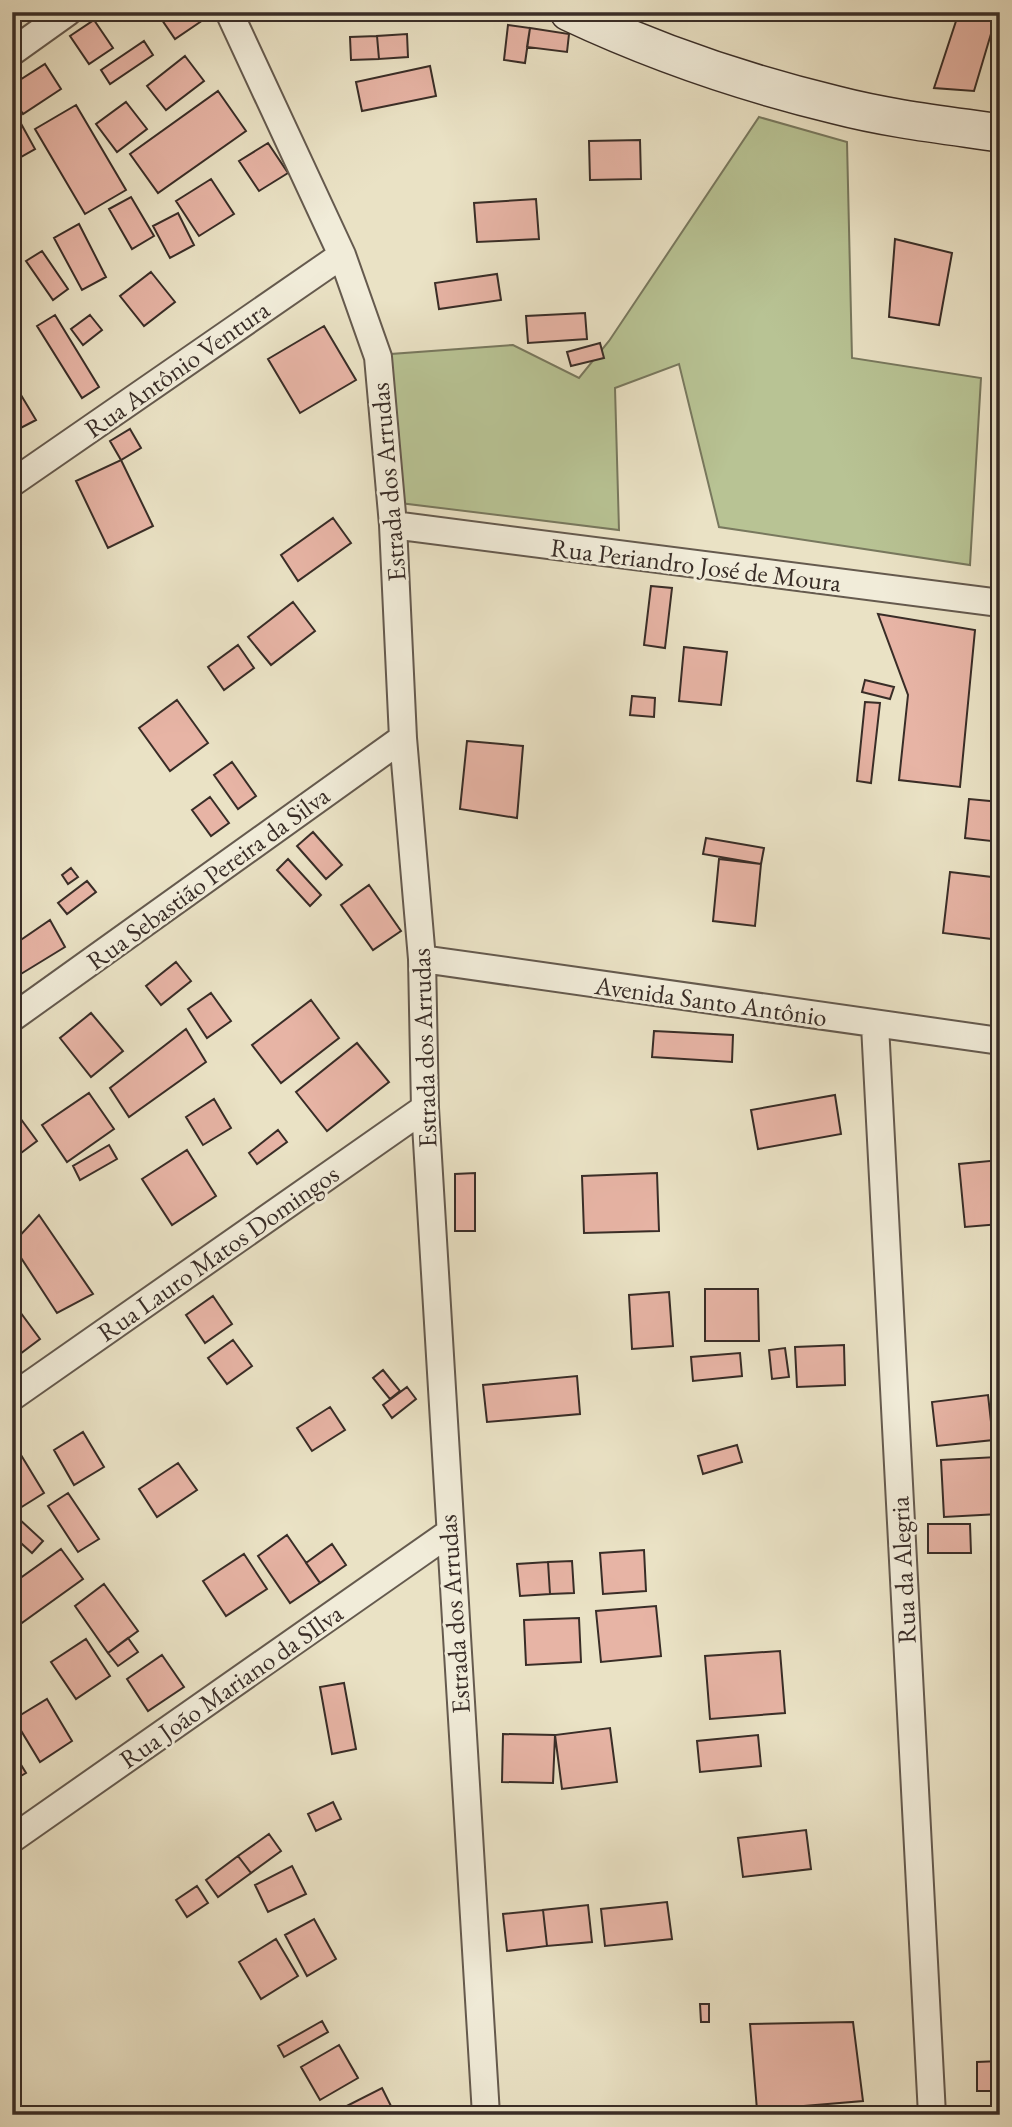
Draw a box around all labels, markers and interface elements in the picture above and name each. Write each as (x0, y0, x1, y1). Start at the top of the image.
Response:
street label: Rua Antônio Ventura (78, 292, 277, 446)
street label: Estrada dos Arrudas (362, 381, 414, 583)
street label: Rua Periandro José de Moura (549, 530, 844, 600)
street label: Rua Sebastião Pereira da Silva (80, 778, 337, 978)
street label: Estrada dos Arrudas (404, 948, 444, 1148)
street label: Avenida Santo Antônio (592, 968, 829, 1034)
street label: Rua Lauro Matos Domingos (91, 1157, 345, 1349)
street label: Rua da Alegria (882, 1495, 924, 1645)
street label: Estrada dos Arrudas (430, 1513, 478, 1715)
street label: Rua João Mariano da SIlva (113, 1596, 350, 1776)

